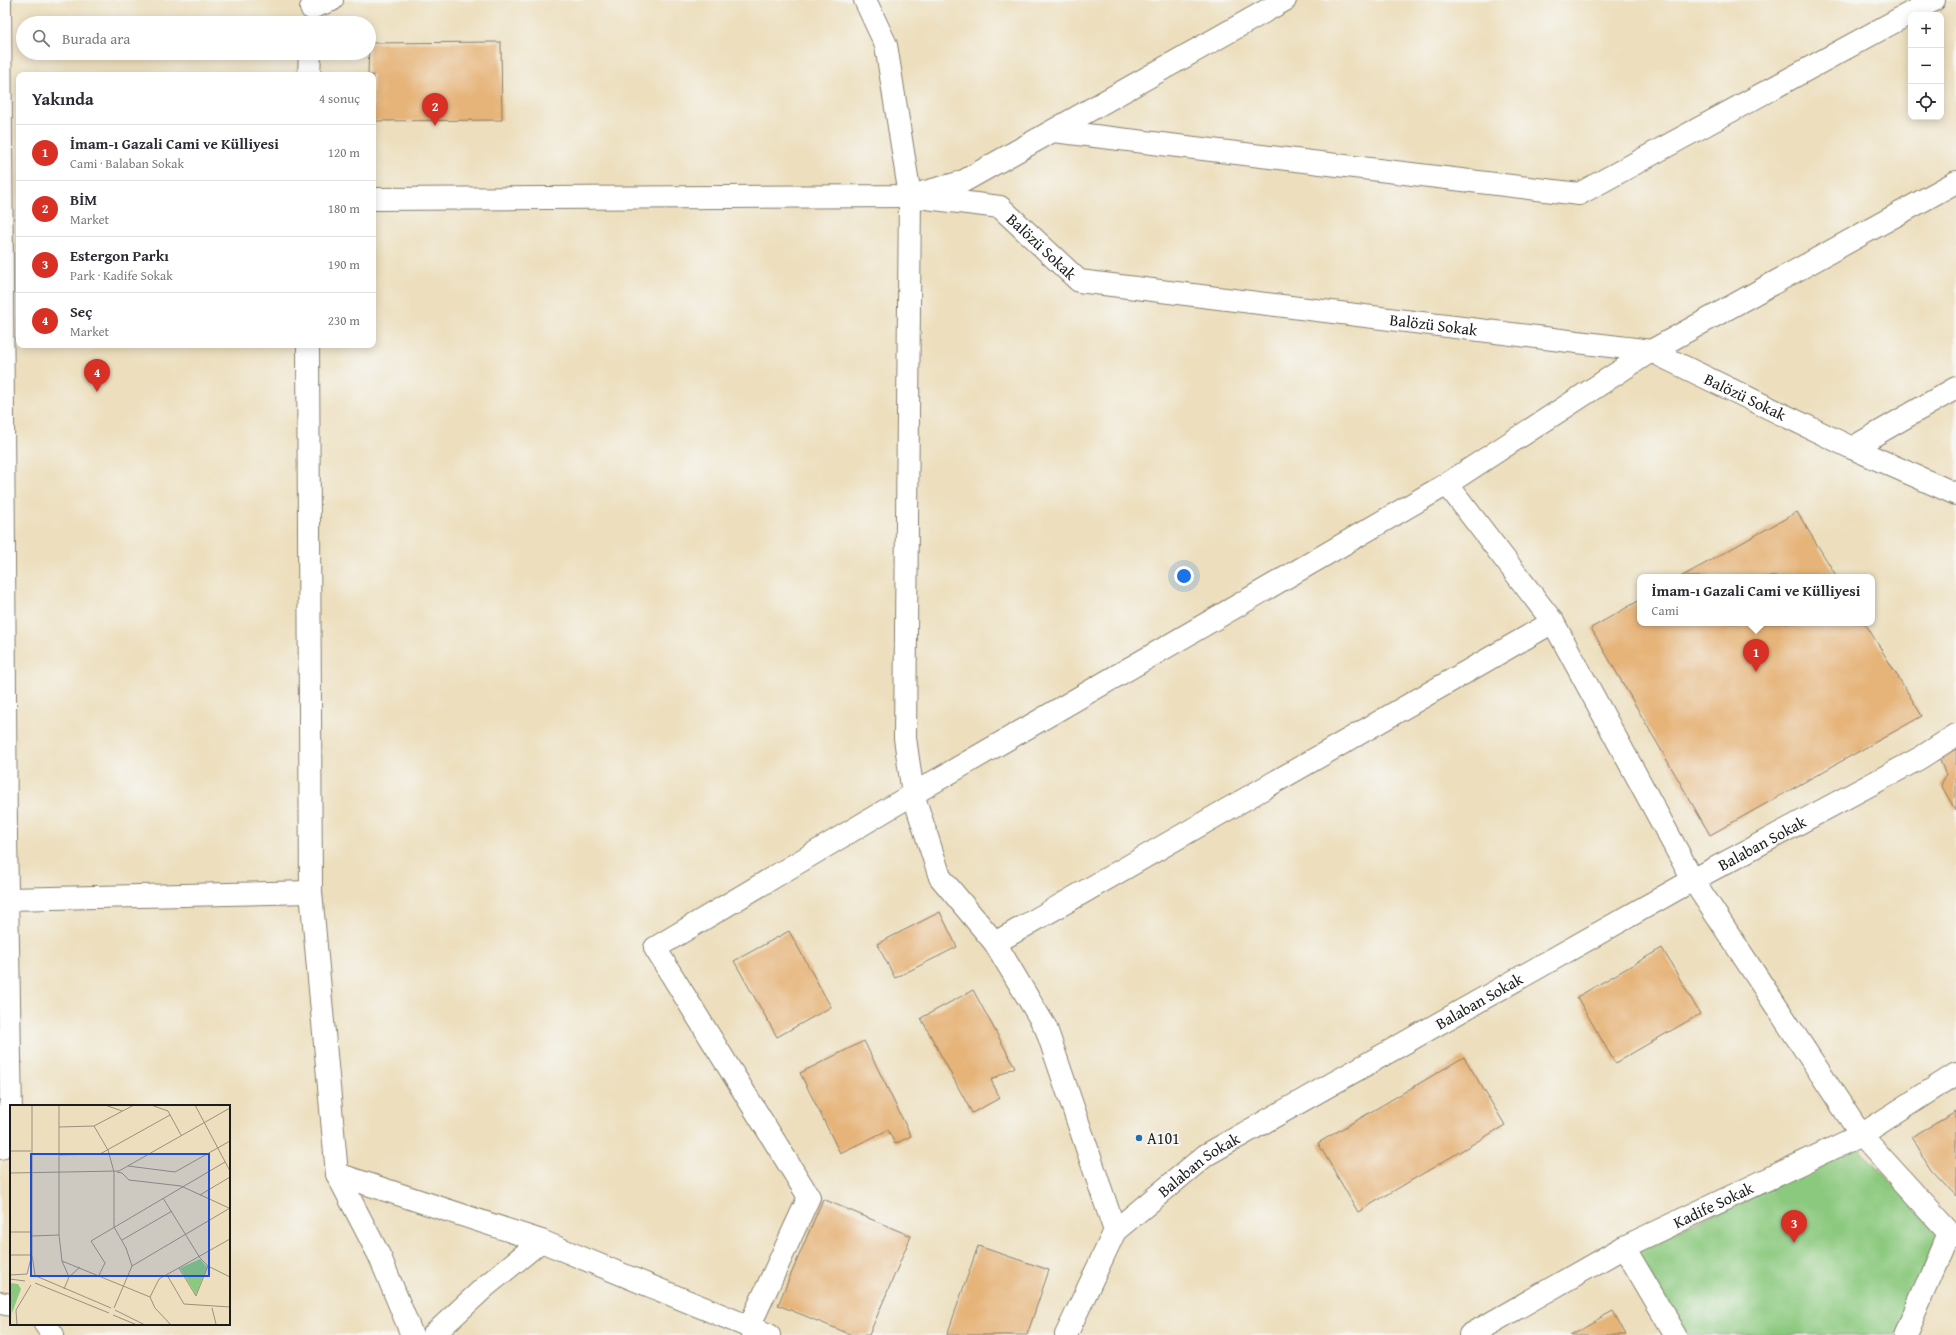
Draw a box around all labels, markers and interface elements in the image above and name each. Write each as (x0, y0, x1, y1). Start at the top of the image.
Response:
map controls (1908, 12, 1944, 120)
button: + (1908, 12, 1944, 48)
search box (16, 16, 376, 60)
icon: search (30, 27, 52, 49)
text: Burada ara (62, 28, 130, 49)
button: − (1908, 48, 1944, 84)
button: locate (1908, 84, 1944, 120)
text: Yakında (32, 86, 94, 111)
text: 4 sonuç (319, 89, 360, 108)
pin: 2 (422, 93, 448, 126)
text: İmam-ı Gazali Cami ve Külliyesi (70, 133, 279, 154)
text: 1 (42, 143, 48, 162)
text: 120 m (328, 143, 360, 162)
text: Cami · Balaban Sokak (70, 154, 184, 173)
text: BİM (70, 189, 97, 210)
text: 2 (42, 199, 48, 218)
text: 180 m (328, 199, 360, 218)
street label: Balözü Sokak (1001, 207, 1083, 286)
text: Market (70, 210, 109, 229)
text: Estergon Parkı (70, 245, 169, 266)
text: 3 (42, 255, 48, 274)
text: 190 m (328, 255, 360, 274)
text: Park · Kadife Sokak (70, 266, 173, 285)
text: Seç (70, 301, 92, 322)
street label: Balözü Sokak (1388, 307, 1480, 342)
text: 4 (42, 311, 48, 330)
text: 230 m (328, 311, 360, 330)
text: Market (70, 322, 109, 341)
pin: 4 (84, 359, 110, 392)
street label: Balözü Sokak (1700, 367, 1791, 427)
your location (1174, 566, 1194, 586)
popup (1637, 574, 1875, 626)
text: İmam-ı Gazali Cami ve Külliyesi (1652, 580, 1860, 601)
text: Cami (1652, 601, 1679, 620)
pin: 1 (1743, 639, 1769, 672)
street label: Balaban Sokak (1714, 809, 1811, 876)
street label: Balaban Sokak (1431, 966, 1528, 1035)
inset map (10, 1105, 230, 1325)
place label: A101 (1147, 1126, 1180, 1150)
street label: Balaban Sokak (1152, 1126, 1245, 1203)
marker: A101 (1134, 1133, 1144, 1143)
street label: Kadife Sokak (1669, 1175, 1758, 1234)
pin: 3 (1781, 1210, 1807, 1243)

